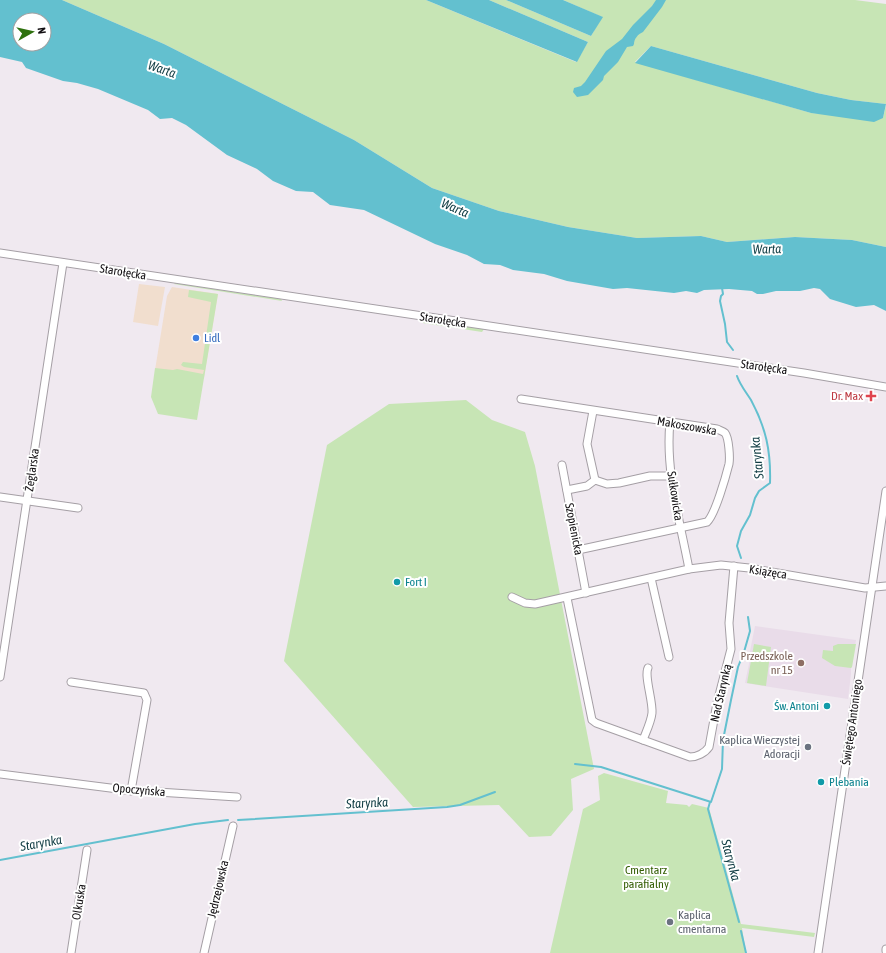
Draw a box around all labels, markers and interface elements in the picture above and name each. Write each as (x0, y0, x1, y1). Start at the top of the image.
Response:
north arrow (12, 12, 52, 52)
text: N (36, 27, 48, 35)
water label: Warta (146, 57, 178, 81)
water label: Warta (439, 196, 471, 220)
water label: Warta (753, 241, 781, 257)
street label: Starołęcka (99, 261, 147, 283)
street label: Starołęcka (419, 309, 467, 331)
place label: Lidl (204, 331, 221, 345)
marker: Lidl (191, 333, 201, 343)
street label: Starołęcka (740, 357, 788, 377)
place label: Dr. Max (831, 389, 863, 403)
marker: Dr. Max (866, 391, 876, 401)
street label: Makoszowska (656, 414, 718, 438)
water label: Starynka (747, 436, 767, 481)
street label: Żeglarska (22, 448, 42, 492)
street label: Sułkowicka (664, 470, 686, 522)
street label: Szopienicka (562, 502, 586, 556)
street label: Książęca (748, 562, 788, 582)
place label: Fort I (405, 575, 427, 589)
marker: Fort I (392, 577, 402, 587)
place label: Przedszkole nr 15 (741, 649, 793, 677)
marker: Przedszkole nr 15 (796, 658, 806, 668)
street label: Nad Starynką (708, 663, 734, 723)
street label: Świętego Antoniego (839, 678, 865, 766)
place label: Św. Antoni (774, 699, 819, 713)
marker: Św. Antoni (822, 701, 832, 711)
place label: Kaplica Wieczystej Adoracji (719, 733, 800, 761)
marker: Kaplica Wieczystej Adoracji (803, 742, 813, 752)
place label: Plebania (829, 775, 869, 789)
marker: Plebania (816, 777, 826, 787)
street label: Opoczyńska (112, 781, 166, 799)
water label: Starynka (345, 794, 388, 812)
water label: Starynka (18, 832, 63, 854)
water label: Starynka (718, 837, 744, 882)
street label: Jędrzejowska (205, 859, 231, 919)
park label: Cmentarz parafialny (623, 863, 669, 891)
street label: Olkuska (69, 883, 89, 921)
place label: Kaplica cmentarna (678, 908, 726, 936)
marker: Kaplica cmentarna (665, 917, 675, 927)

